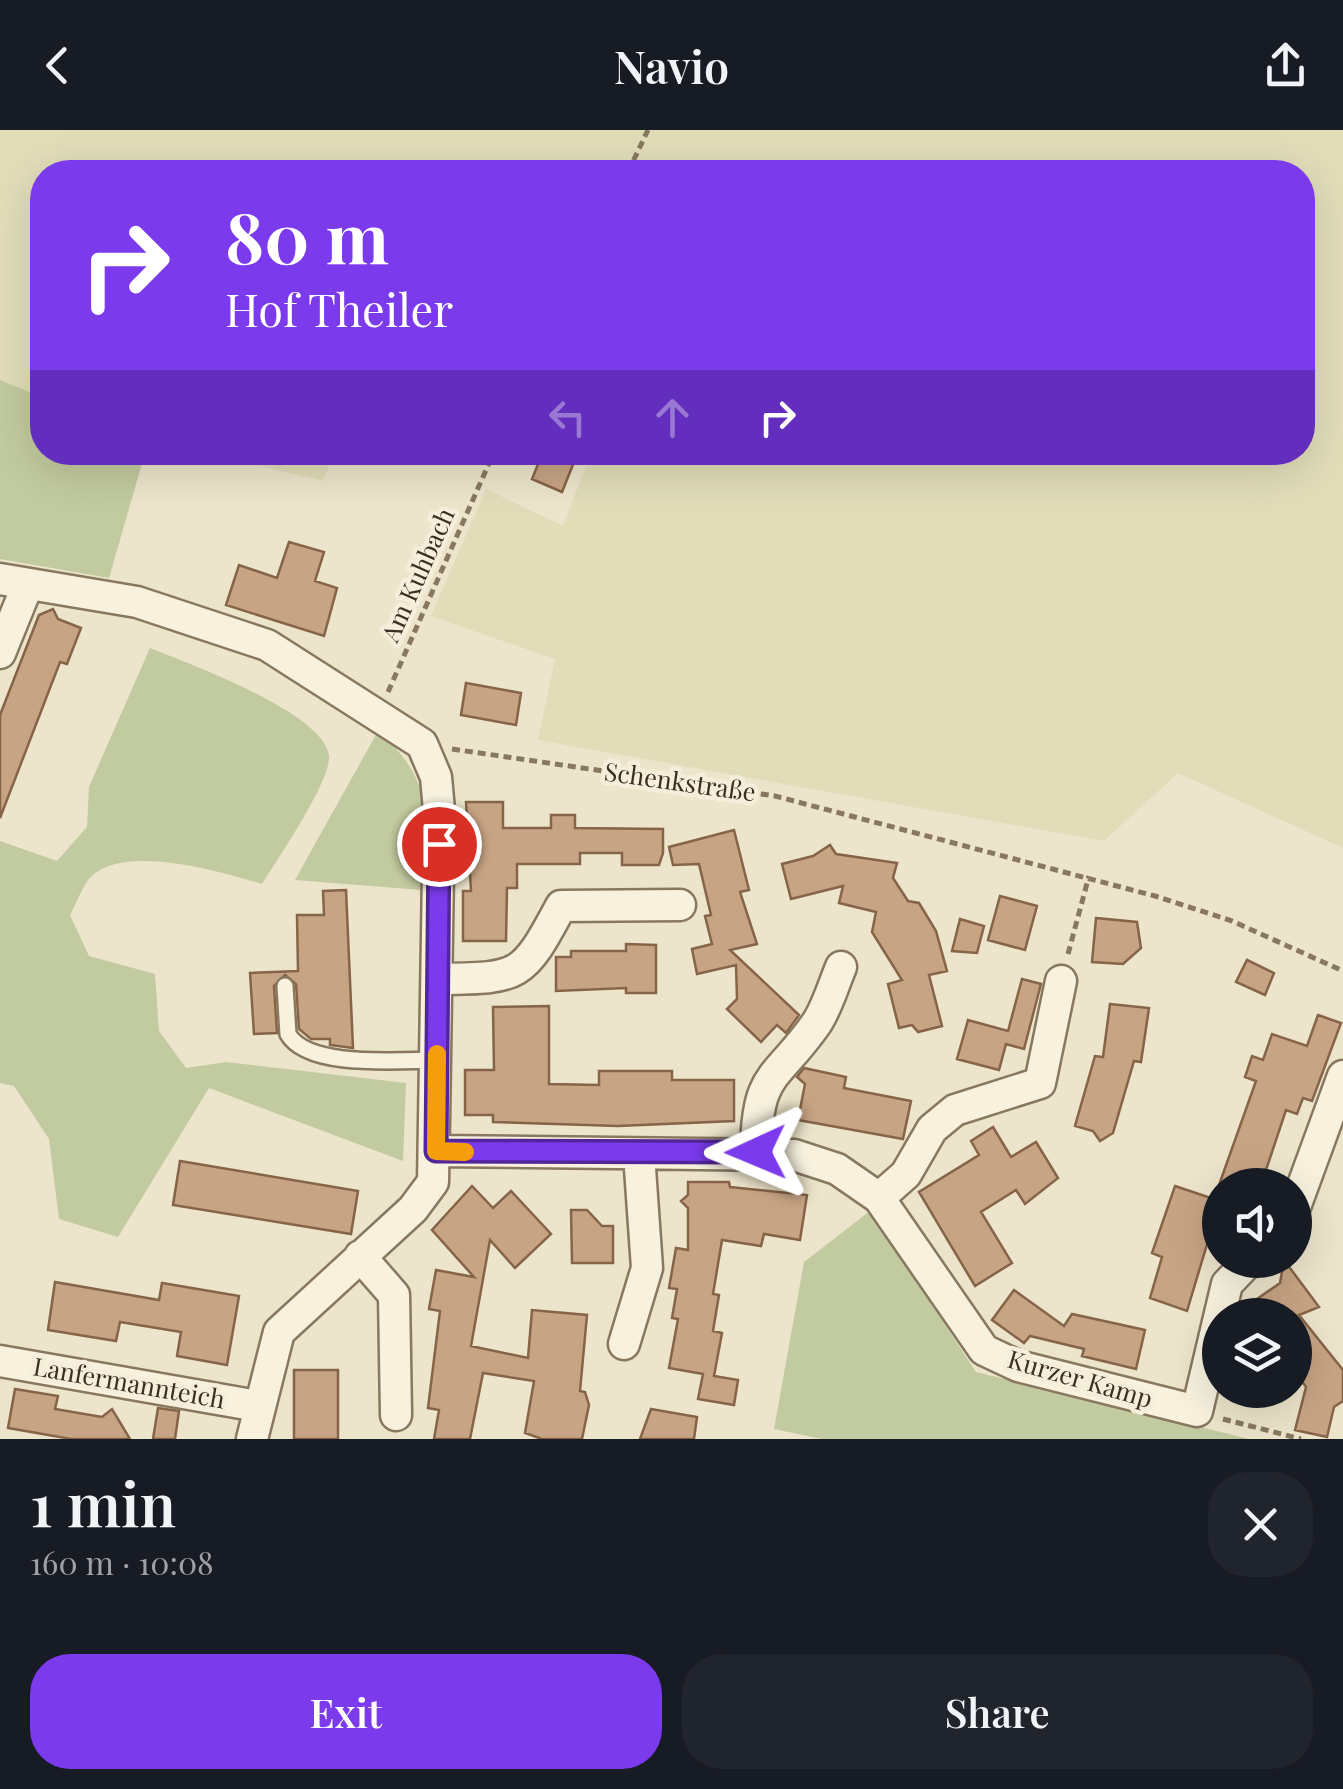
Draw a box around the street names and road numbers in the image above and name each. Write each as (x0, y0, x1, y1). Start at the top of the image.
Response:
street label: Am Kuhbach (372, 502, 461, 647)
street label: Schenkstraße (602, 754, 758, 807)
street label: Kurzer Kamp (1004, 1341, 1157, 1414)
street label: Lanfermannteich (31, 1348, 228, 1415)

